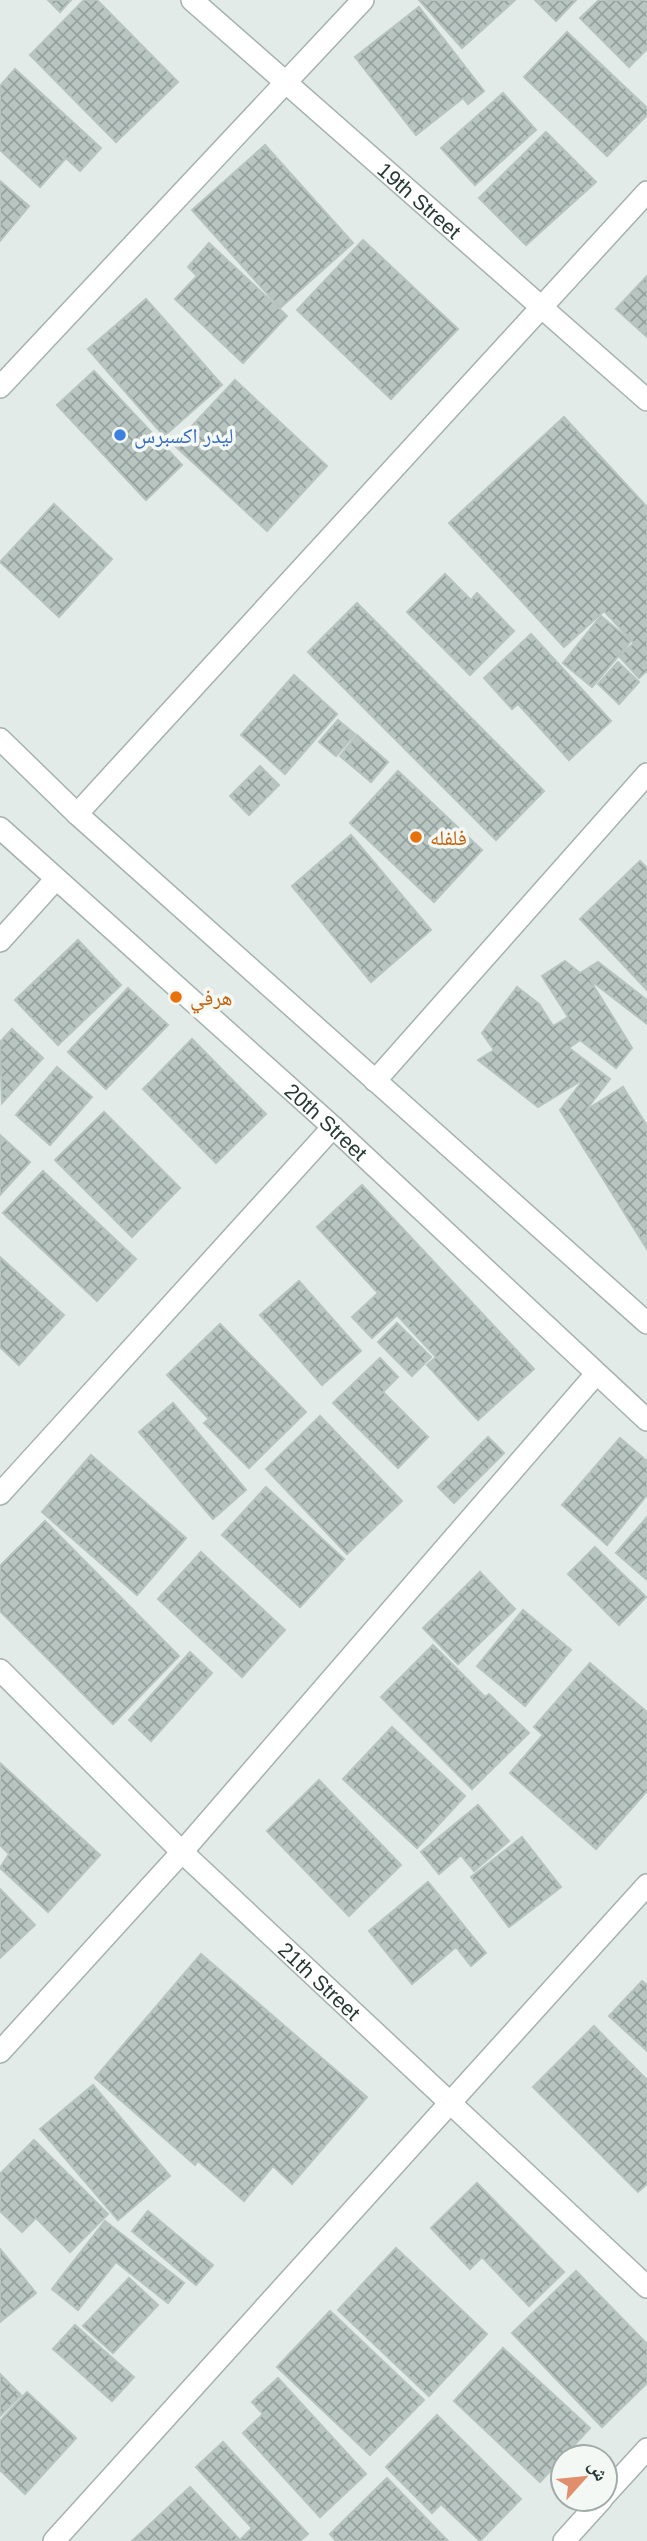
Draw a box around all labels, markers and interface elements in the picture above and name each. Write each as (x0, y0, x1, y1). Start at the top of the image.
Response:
street label: 19th Street (373, 157, 466, 243)
place label: ليدر اكسبرس (134, 424, 233, 449)
marker: ليدر اكسبرس (112, 427, 128, 443)
place label: فلفله (430, 826, 467, 849)
marker: فلفله (408, 829, 424, 845)
place label: هرفي (190, 986, 232, 1014)
marker: هرفي (168, 989, 184, 1005)
street label: 20th Street (281, 1078, 372, 1165)
street label: 21th Street (274, 1937, 365, 2024)
north arrow (549, 2443, 619, 2513)
text: ش (584, 2457, 613, 2485)

